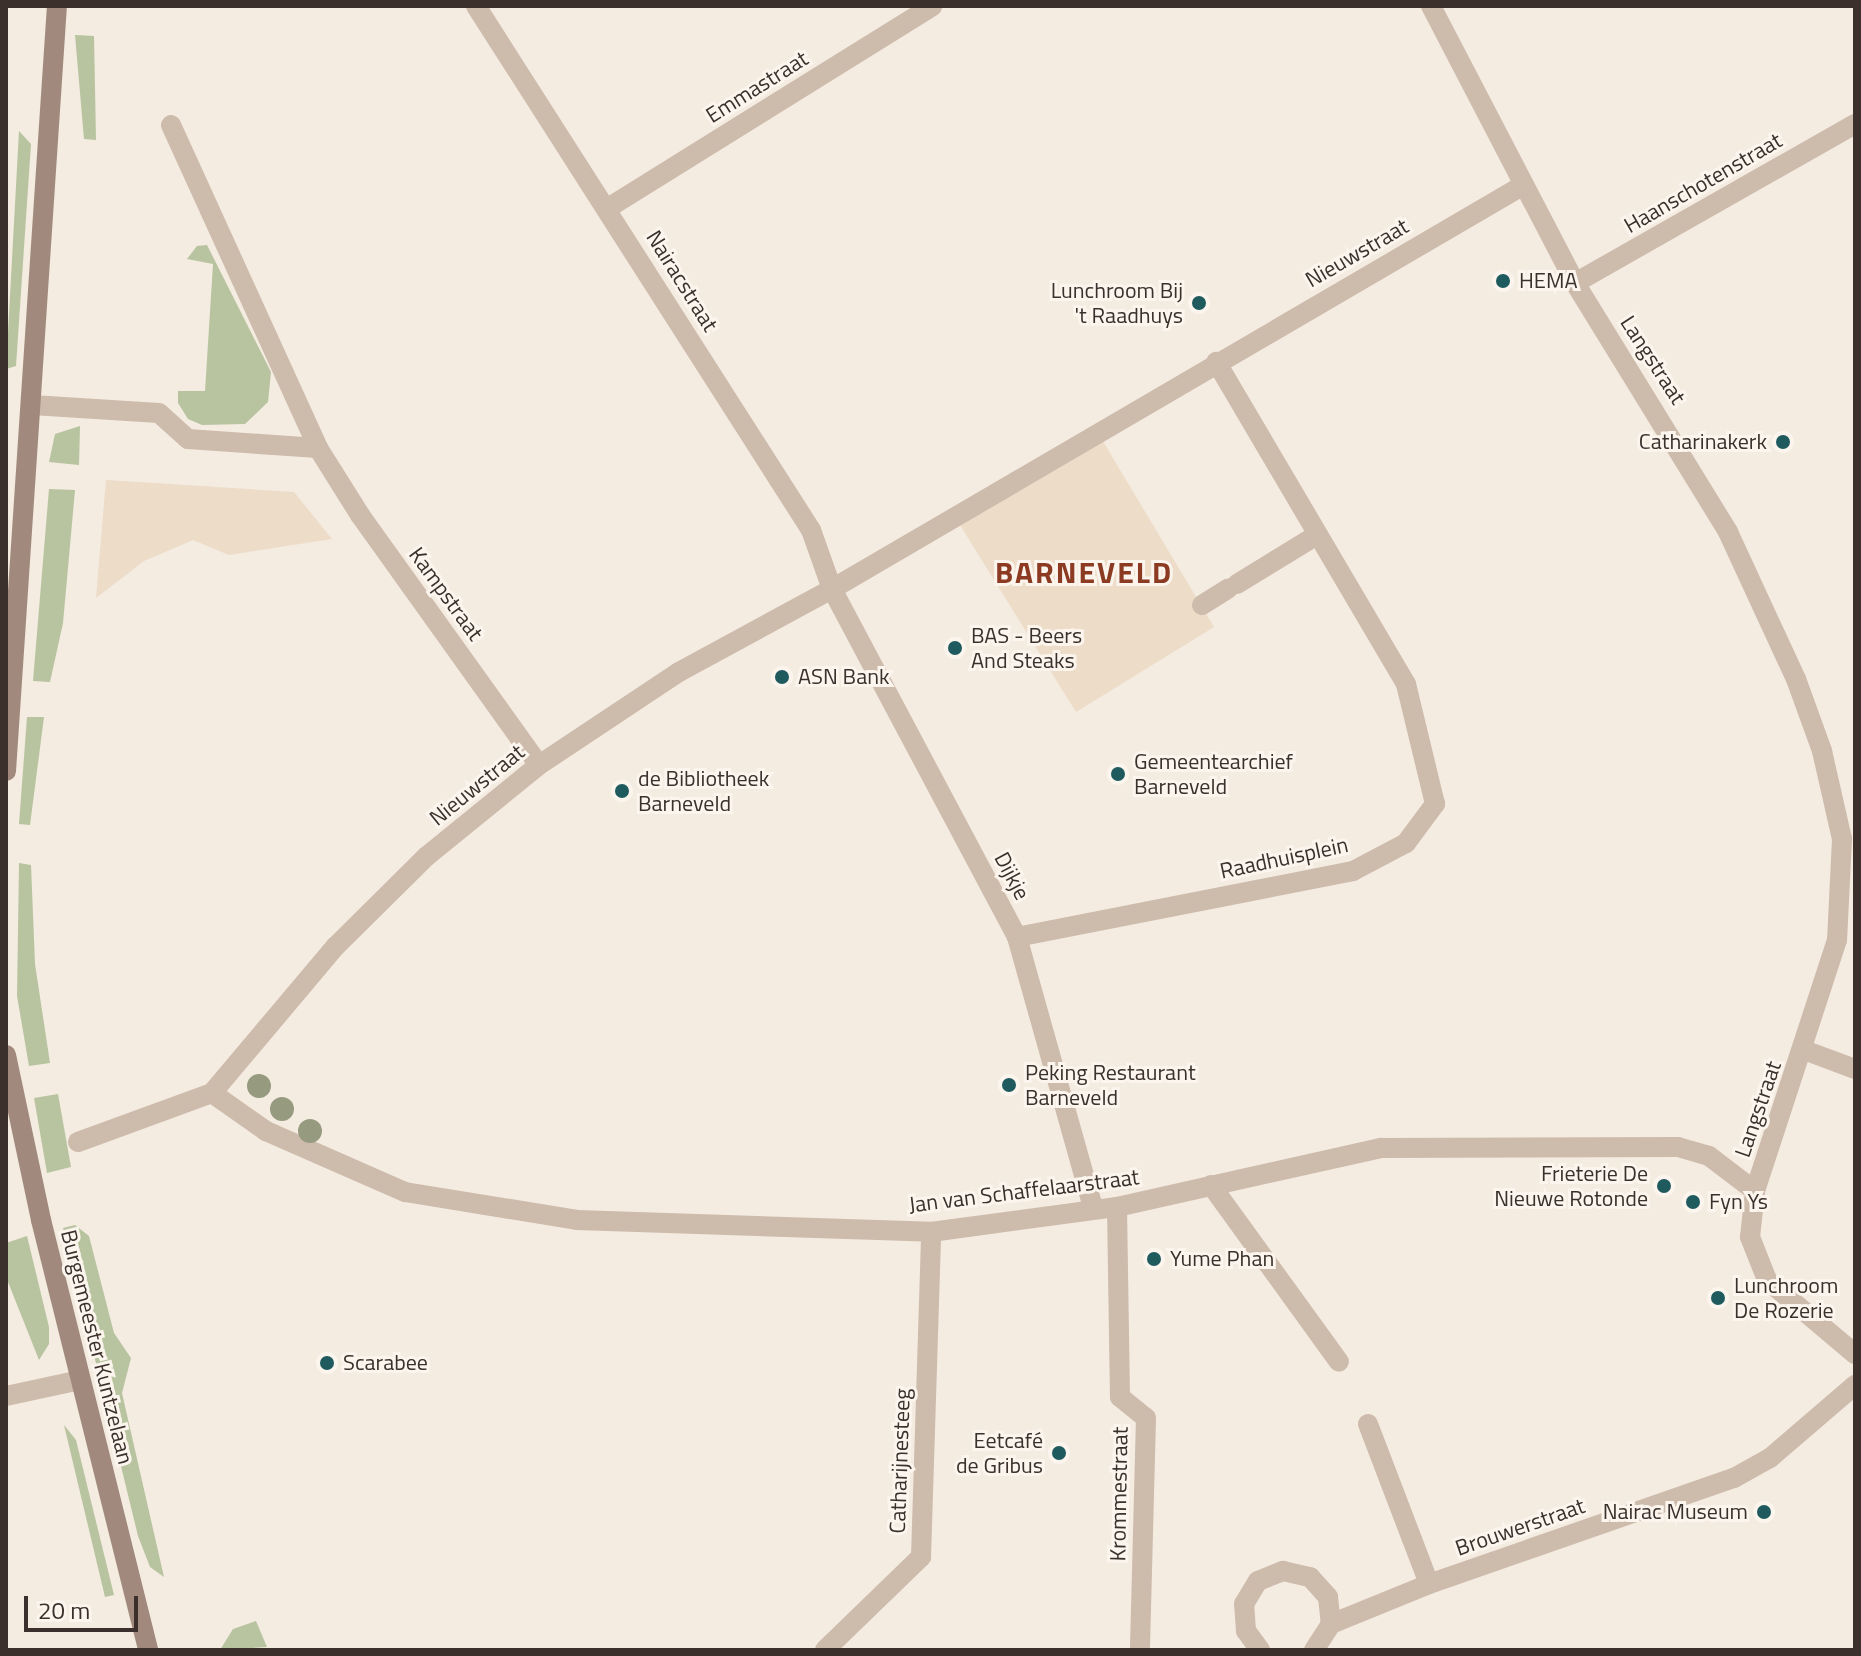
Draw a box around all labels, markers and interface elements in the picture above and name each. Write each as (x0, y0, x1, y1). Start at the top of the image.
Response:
street label: Emmastraat (701, 45, 813, 129)
street label: Haanschotenstraat (1619, 127, 1787, 239)
street label: Nieuwstraat (1301, 213, 1413, 293)
street label: Nairacstraat (641, 226, 723, 336)
place label: HEMA (1519, 268, 1578, 294)
marker: HEMA (1494, 272, 1512, 290)
place label: Lunchroom Bij 't Raadhuys (1051, 277, 1183, 328)
marker: Lunchroom Bij 't Raadhuys (1190, 294, 1208, 312)
street label: Langstraat (1615, 311, 1691, 409)
place label: Catharinakerk (1639, 429, 1767, 455)
marker: Catharinakerk (1774, 433, 1792, 451)
street label: Kampstraat (403, 542, 489, 646)
district label: BARNEVELD (995, 554, 1173, 590)
place label: BAS - Beers And Steaks (971, 622, 1082, 674)
marker: BAS - Beers And Steaks (946, 639, 964, 657)
place label: ASN Bank (798, 664, 890, 690)
marker: ASN Bank (773, 668, 791, 686)
street label: Nieuwstraat (424, 739, 530, 831)
place label: Gemeentearchief Barneveld (1134, 748, 1293, 800)
place label: de Bibliotheek Barneveld (638, 765, 769, 816)
marker: Gemeentearchief Barneveld (1109, 765, 1127, 783)
marker: de Bibliotheek Barneveld (613, 782, 631, 800)
street label: Raadhuisplein (1218, 832, 1350, 884)
street label: Dijkje (989, 848, 1035, 904)
street label: Langstraat (1729, 1057, 1787, 1161)
place label: Peking Restaurant Barneveld (1025, 1059, 1196, 1110)
marker: Peking Restaurant Barneveld (1000, 1076, 1018, 1094)
place label: Frieterie De Nieuwe Rotonde (1494, 1160, 1648, 1212)
street label: Jan van Schaffelaarstraat (907, 1164, 1141, 1218)
marker: Frieterie De Nieuwe Rotonde (1655, 1177, 1673, 1195)
place label: Fyn Ys (1709, 1189, 1768, 1215)
marker: Fyn Ys (1684, 1193, 1702, 1211)
street label: Burgemeester Kuntzelaan (55, 1227, 139, 1467)
place label: Yume Phan (1170, 1246, 1274, 1272)
marker: Yume Phan (1145, 1250, 1163, 1268)
place label: Lunchroom De Rozerie (1734, 1272, 1838, 1324)
marker: Lunchroom De Rozerie (1709, 1289, 1727, 1307)
place label: Scarabee (343, 1350, 428, 1376)
marker: Scarabee (318, 1354, 336, 1372)
street label: Catharijnesteeg (884, 1388, 916, 1534)
street label: Krommestraat (1105, 1426, 1133, 1562)
place label: Eetcafé de Gribus (956, 1427, 1043, 1478)
marker: Eetcafé de Gribus (1050, 1444, 1068, 1462)
street label: Brouwerstraat (1452, 1493, 1588, 1561)
place label: Nairac Museum (1603, 1499, 1748, 1525)
marker: Nairac Museum (1755, 1503, 1773, 1521)
scale bar (28, 1580, 142, 1630)
text: 20 m (38, 1592, 90, 1628)

